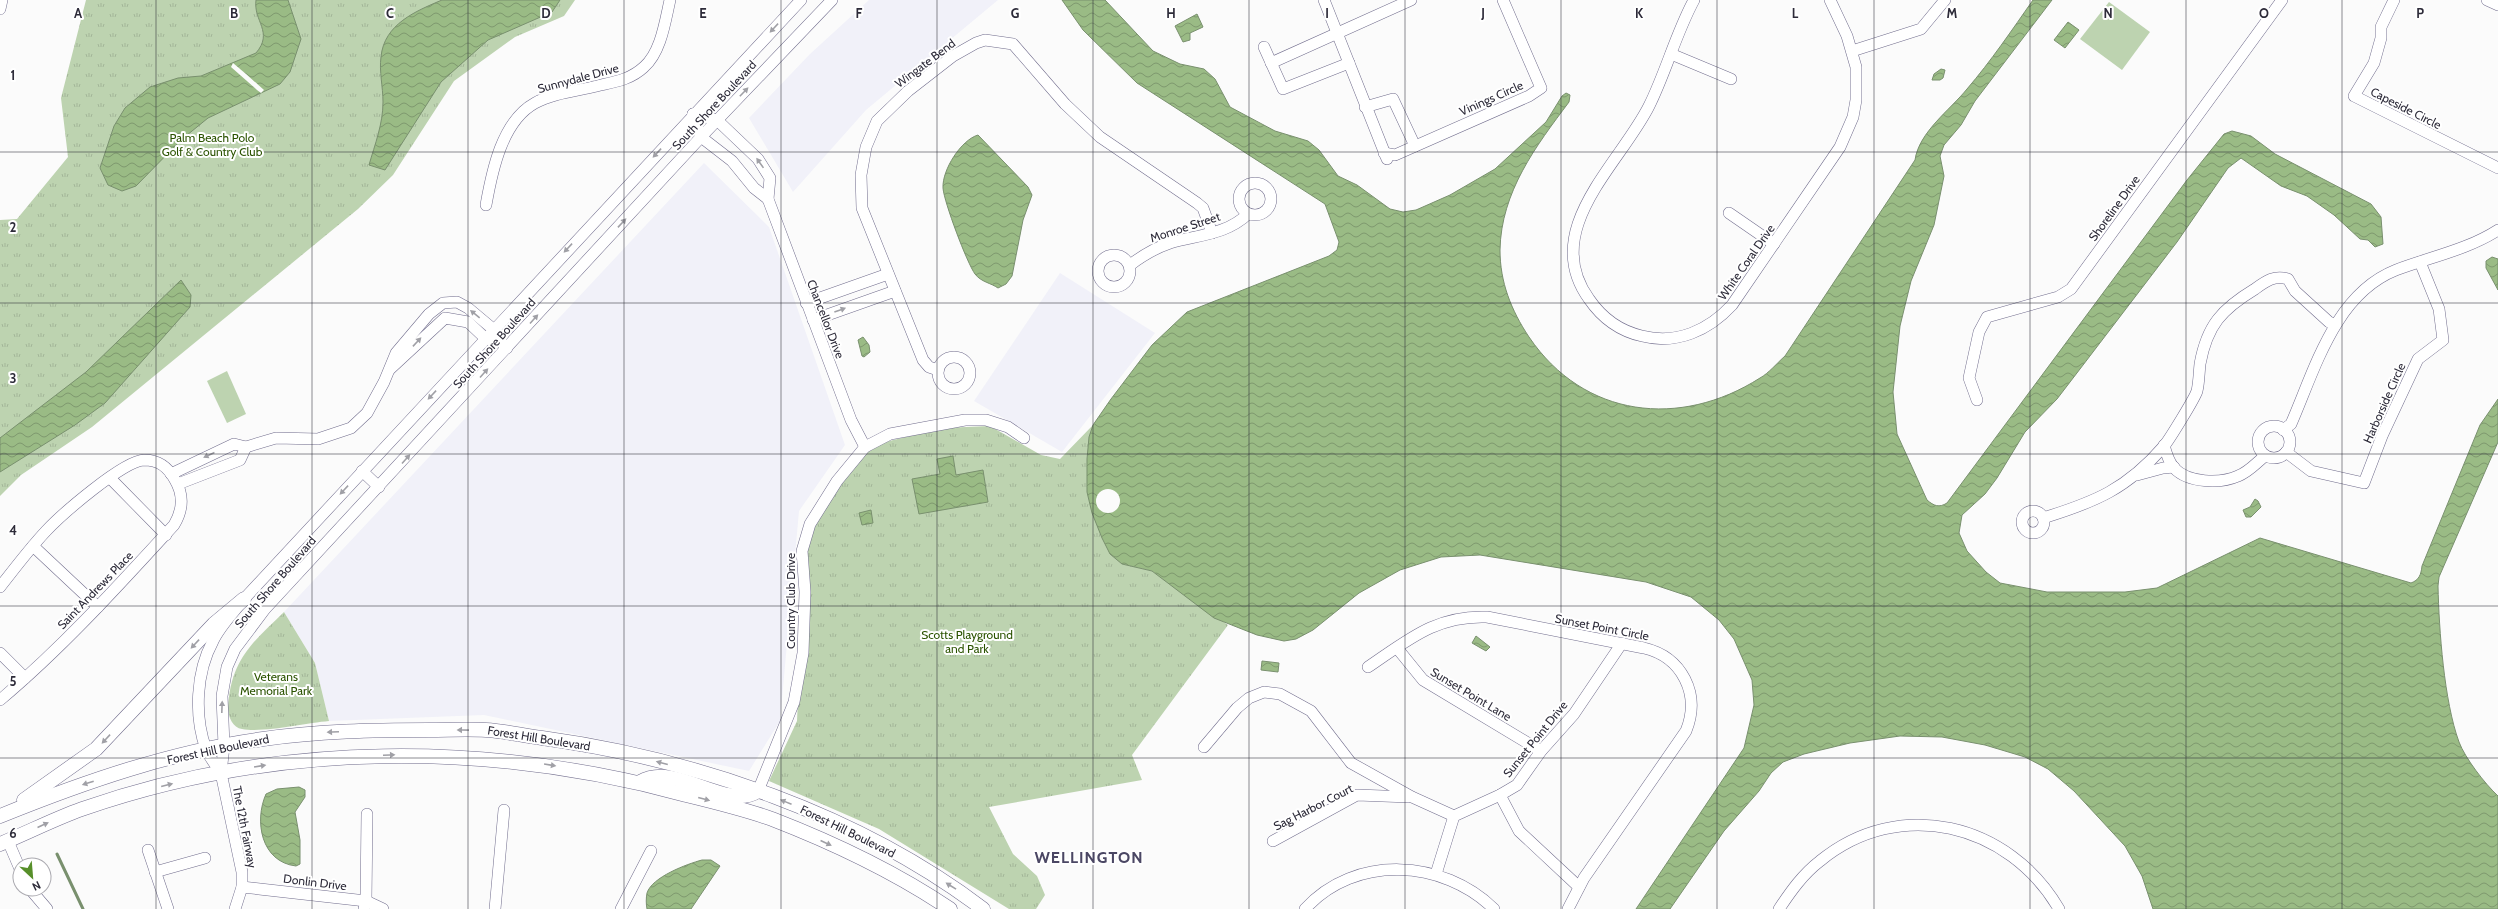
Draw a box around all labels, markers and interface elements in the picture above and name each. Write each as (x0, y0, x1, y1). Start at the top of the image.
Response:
text: A (74, 5, 83, 21)
text: B (230, 5, 238, 21)
text: C (386, 5, 394, 21)
text: D (541, 5, 551, 21)
text: E (699, 5, 707, 21)
text: F (856, 5, 863, 21)
text: G (1011, 5, 1020, 21)
text: H (1166, 5, 1176, 21)
text: I (1325, 5, 1329, 21)
text: J (1480, 5, 1485, 21)
text: K (1635, 5, 1644, 21)
text: L (1792, 5, 1799, 21)
text: M (1947, 5, 1958, 21)
text: N (2103, 5, 2113, 21)
text: O (2259, 5, 2269, 21)
text: P (2416, 5, 2424, 21)
one-way arrow (769, 23, 779, 33)
street label: Wingate Bend (892, 35, 958, 91)
street label: South Shore Boulevard (669, 57, 759, 153)
street label: Sunnydale Drive (536, 60, 620, 96)
text: 1 (11, 67, 15, 83)
street label: Vinings Circle (1457, 77, 1525, 119)
street label: Capeside Circle (2368, 84, 2444, 132)
one-way arrow (739, 87, 749, 97)
park label: Palm Beach Polo Golf & Country Club (162, 130, 263, 159)
one-way arrow (652, 148, 662, 158)
one-way arrow (756, 158, 764, 168)
street label: Shoreline Drive (2085, 172, 2143, 244)
street label: Monroe Street (1148, 209, 1222, 245)
one-way arrow (617, 218, 627, 228)
text: 2 (10, 219, 17, 235)
street label: White Coral Drive (1714, 221, 1778, 303)
one-way arrow (563, 243, 573, 253)
street label: Chancellor Drive (804, 277, 848, 361)
street label: South Shore Boulevard (449, 295, 539, 391)
one-way arrow (834, 307, 846, 313)
one-way arrow (470, 310, 481, 318)
one-way arrow (529, 314, 538, 324)
one-way arrow (413, 337, 422, 347)
street label: Harborside Circle (2360, 361, 2408, 445)
one-way arrow (479, 368, 489, 378)
text: 3 (9, 370, 17, 386)
one-way arrow (428, 390, 437, 400)
one-way arrow (204, 452, 215, 458)
one-way arrow (401, 453, 410, 464)
one-way arrow (339, 485, 349, 495)
text: 4 (9, 522, 17, 538)
street label: South Shore Boulevard (231, 533, 319, 631)
street label: Saint Andrews Place (54, 548, 136, 632)
street label: Country Club Drive (783, 553, 798, 649)
street label: Sunset Point Circle (1554, 611, 1650, 643)
park label: Scotts Playground and Park (921, 627, 1013, 656)
one-way arrow (190, 639, 200, 649)
street label: Sunset Point Lane (1428, 664, 1514, 724)
park label: Veterans Memorial Park (240, 669, 313, 698)
text: 5 (10, 673, 17, 689)
street label: Sunset Point Drive (1500, 698, 1570, 780)
one-way arrow (218, 701, 225, 713)
street label: Forest Hill Boulevard (487, 722, 591, 754)
one-way arrow (456, 727, 469, 733)
one-way arrow (327, 729, 340, 735)
street label: Forest Hill Boulevard (166, 731, 270, 767)
one-way arrow (101, 734, 111, 744)
one-way arrow (383, 752, 395, 759)
one-way arrow (656, 760, 668, 766)
one-way arrow (544, 762, 556, 768)
one-way arrow (254, 763, 266, 769)
one-way arrow (81, 781, 93, 787)
street label: Sag Harbor Court (1271, 781, 1355, 833)
one-way arrow (161, 782, 173, 788)
street label: The 12th Fairway (230, 785, 260, 869)
one-way arrow (698, 797, 710, 803)
one-way arrow (781, 799, 792, 805)
street label: Forest Hill Boulevard (798, 801, 898, 861)
one-way arrow (38, 822, 49, 828)
text: 6 (9, 825, 17, 841)
one-way arrow (820, 840, 832, 846)
district label: WELLINGTON (1034, 848, 1144, 867)
north arrow (12, 857, 52, 897)
street label: Donlin Drive (282, 871, 348, 893)
text: N (30, 878, 43, 894)
one-way arrow (945, 883, 957, 890)

